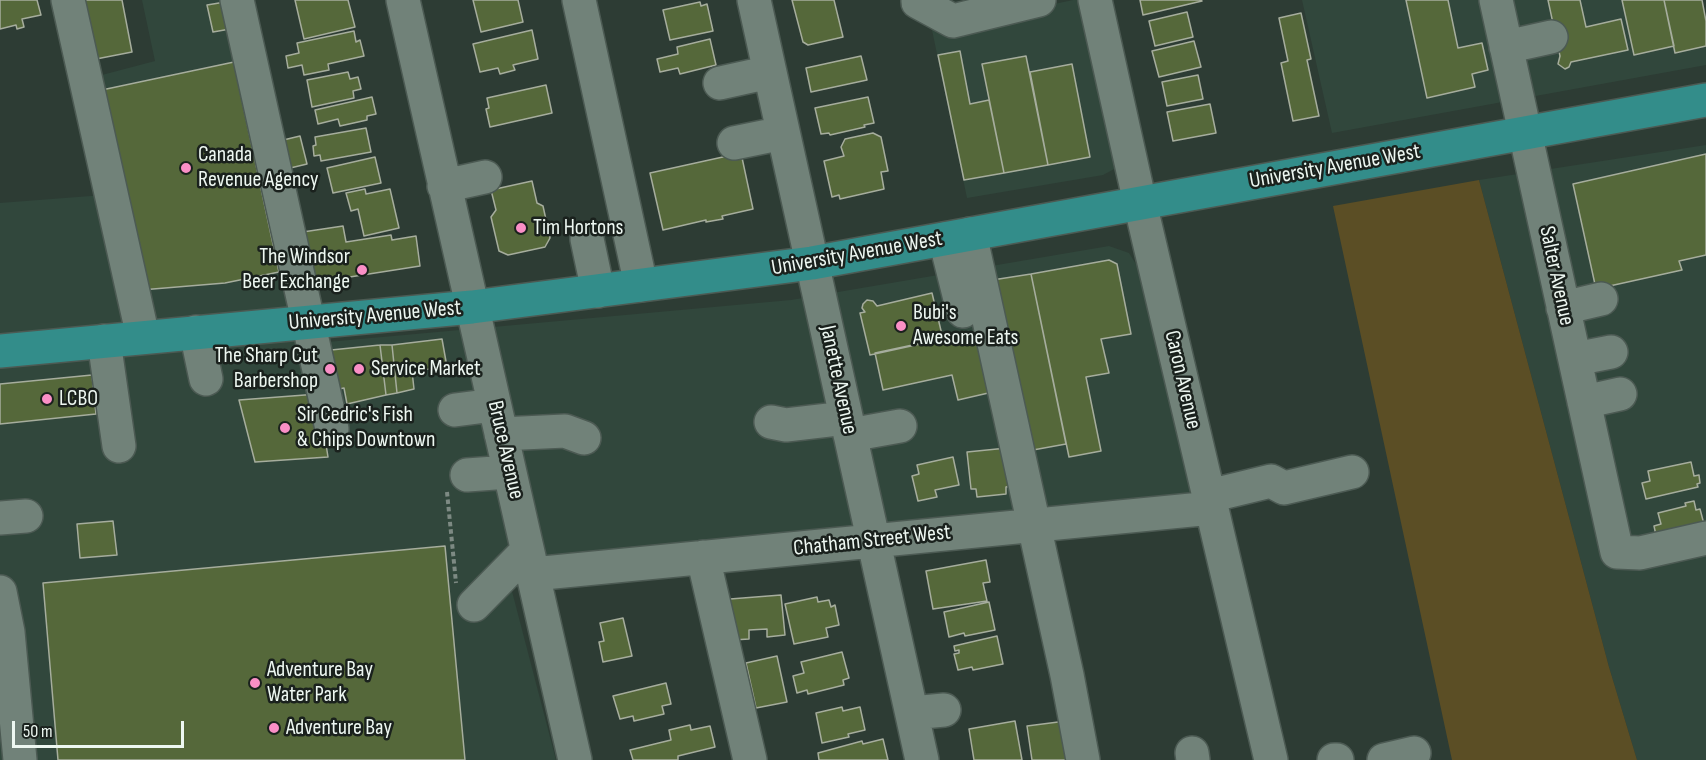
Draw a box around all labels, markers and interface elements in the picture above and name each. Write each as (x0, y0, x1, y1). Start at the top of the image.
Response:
street label: University Avenue West (1248, 139, 1422, 195)
place label: Canada Revenue Agency (198, 142, 319, 194)
marker: Canada Revenue Agency (179, 161, 193, 175)
place label: Tim Hortons (533, 215, 624, 241)
marker: Tim Hortons (514, 221, 528, 235)
street label: Salter Avenue (1533, 224, 1579, 328)
street label: University Avenue West (770, 226, 944, 282)
place label: The Windsor Beer Exchange (242, 244, 350, 296)
marker: The Windsor Beer Exchange (355, 263, 369, 277)
street label: University Avenue West (288, 295, 462, 337)
place label: Bubi's Awesome Eats (913, 300, 1018, 352)
marker: Bubi's Awesome Eats (894, 319, 908, 333)
street label: Janette Avenue (814, 323, 862, 437)
street label: Caron Avenue (1158, 328, 1206, 432)
place label: The Sharp Cut Barbershop (215, 343, 318, 394)
place label: Service Market (371, 356, 481, 382)
marker: The Sharp Cut Barbershop (323, 362, 337, 376)
marker: Service Market (352, 362, 366, 376)
place label: LCBO (59, 386, 98, 412)
marker: LCBO (40, 392, 54, 406)
street label: Bruce Avenue (481, 398, 529, 502)
place label: Sir Cedric's Fish & Chips Downtown (297, 402, 435, 454)
marker: Sir Cedric's Fish & Chips Downtown (278, 421, 292, 435)
street label: Chatham Street West (792, 520, 952, 562)
place label: Adventure Bay Water Park (267, 657, 373, 708)
marker: Adventure Bay Water Park (248, 676, 262, 690)
scale bar (15, 709, 188, 747)
place label: Adventure Bay (286, 715, 392, 741)
text: 50 m (23, 721, 53, 742)
marker: Adventure Bay (267, 721, 281, 735)

